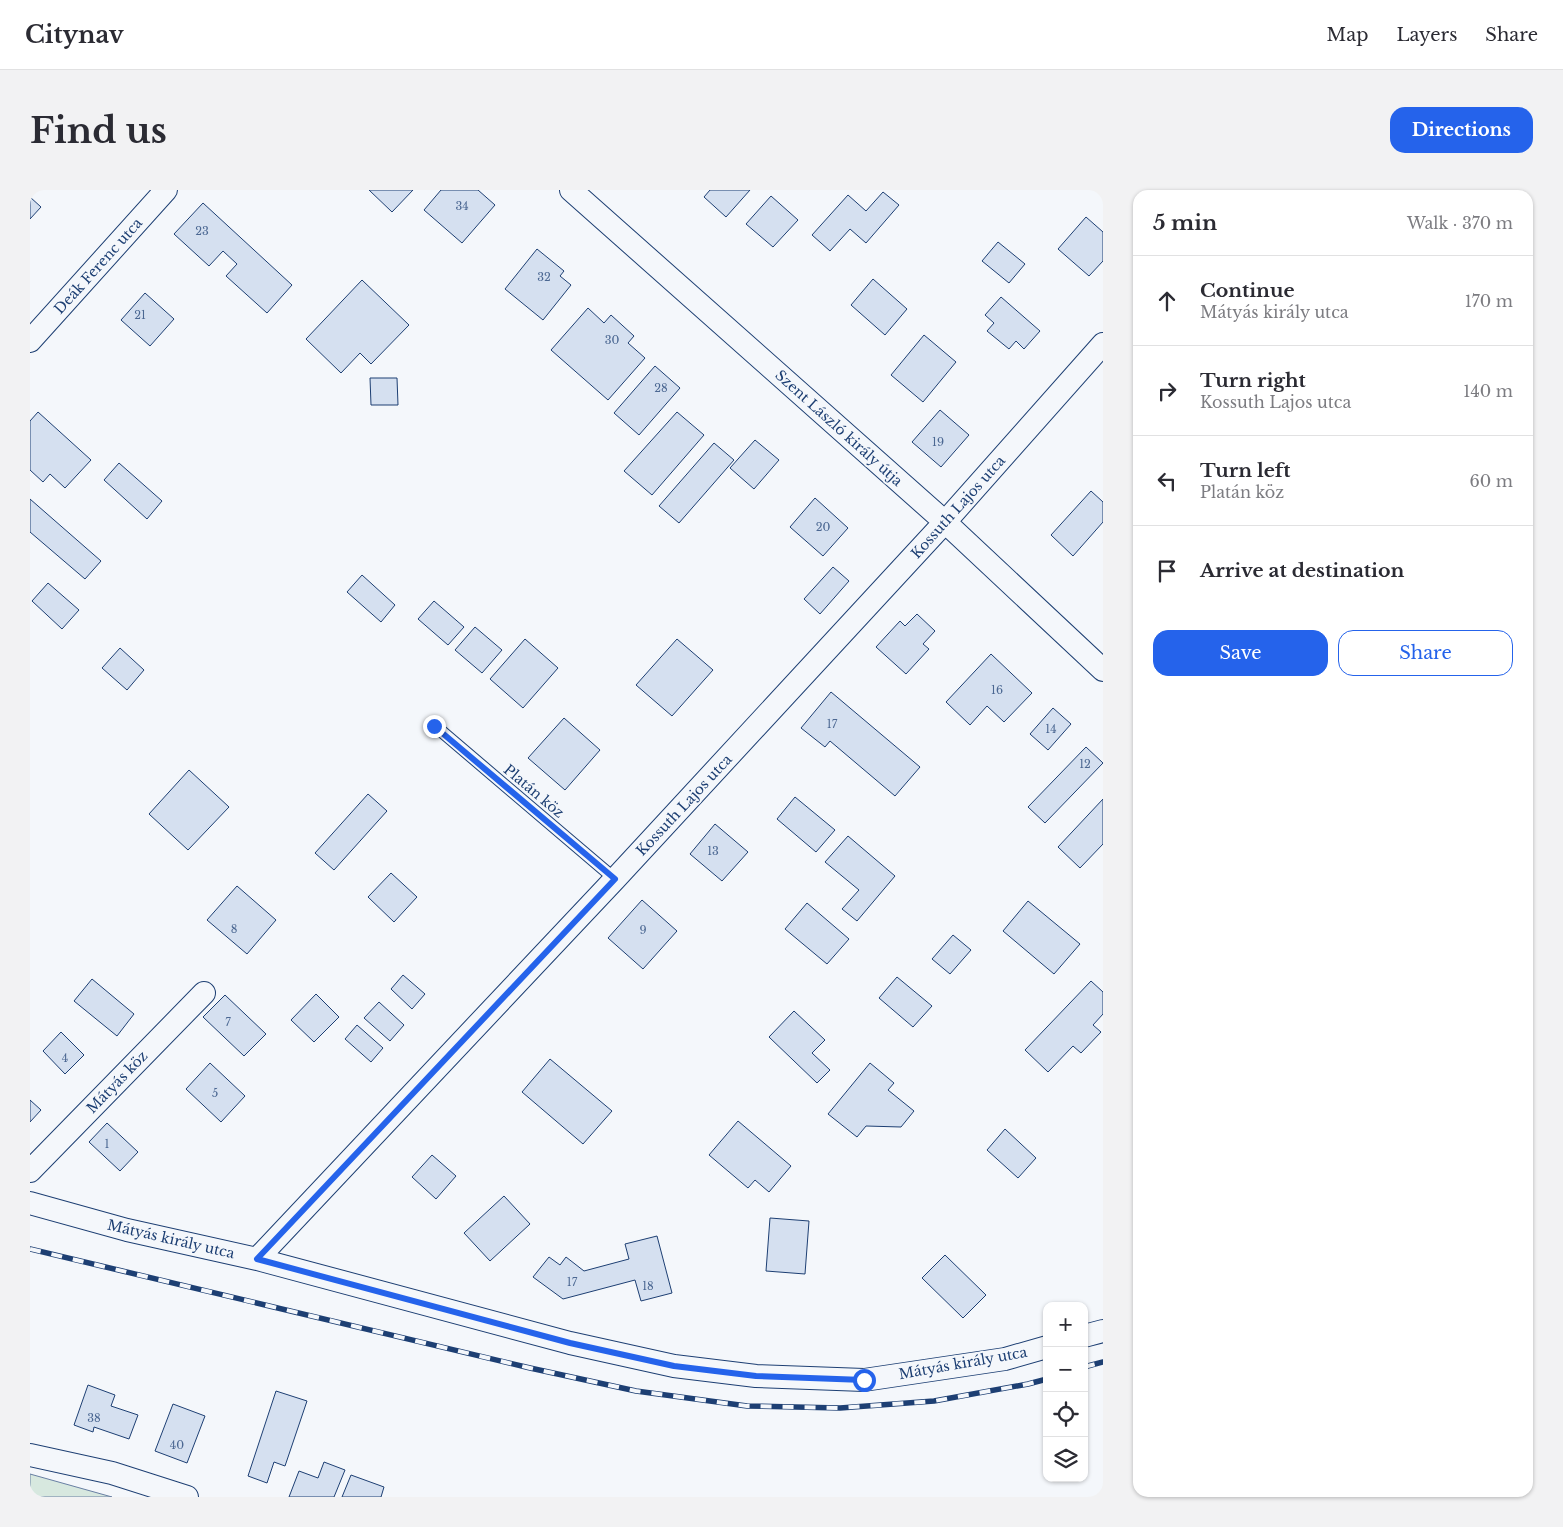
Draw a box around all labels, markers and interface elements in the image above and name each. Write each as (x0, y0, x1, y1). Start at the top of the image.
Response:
text: Citynav (25, 20, 124, 49)
text: Map (1327, 24, 1368, 46)
text: Layers (1396, 24, 1457, 46)
text: Share (1485, 24, 1538, 46)
button: Directions (1390, 107, 1533, 153)
text: Find us (30, 109, 167, 152)
house number: 34 (455, 199, 469, 213)
text: 5 min (1153, 210, 1217, 236)
text: Walk · 370 m (1407, 213, 1513, 233)
street label: Deák Ferenc utca (50, 214, 146, 318)
house number: 23 (195, 224, 209, 238)
house number: 32 (537, 270, 551, 284)
text: Continue (1200, 279, 1295, 302)
icon: ahead (1153, 287, 1181, 315)
text: 170 m (1465, 291, 1513, 311)
text: Mátyás király utca (1200, 302, 1349, 322)
house number: 21 (134, 308, 146, 322)
house number: 30 (605, 333, 619, 347)
street label: Szent László király útja (772, 366, 907, 490)
text: Turn right (1200, 369, 1306, 392)
icon: right (1153, 377, 1181, 405)
house number: 28 (654, 381, 668, 395)
text: 140 m (1463, 381, 1513, 401)
text: Kossuth Lajos utca (1200, 392, 1351, 412)
house number: 19 (932, 435, 944, 449)
street label: Kossuth Lajos utca (907, 452, 1009, 562)
text: Turn left (1200, 459, 1291, 482)
icon: left (1153, 467, 1181, 495)
text: 60 m (1470, 471, 1513, 491)
text: Platán köz (1200, 482, 1284, 502)
house number: 20 (816, 520, 830, 534)
icon: arrive (1153, 557, 1181, 585)
text: Arrive at destination (1200, 559, 1404, 582)
button: Save (1153, 630, 1328, 676)
button: Share (1338, 630, 1513, 676)
house number: 16 (991, 683, 1003, 697)
route end (423, 715, 446, 738)
house number: 17 (827, 717, 838, 731)
house number: 14 (1045, 722, 1057, 736)
street label: Kossuth Lajos utca (632, 750, 736, 860)
house number: 12 (1079, 757, 1091, 771)
street label: Platán köz (500, 760, 568, 822)
house number: 13 (707, 844, 719, 858)
house number: 8 (231, 922, 237, 936)
house number: 9 (639, 923, 647, 937)
house number: 7 (225, 1015, 231, 1029)
street label: Mátyás köz (83, 1047, 151, 1117)
house number: 4 (62, 1051, 68, 1065)
house number: 5 (212, 1086, 218, 1100)
house number: 1 (105, 1137, 110, 1151)
street label: Mátyás király utca (106, 1216, 237, 1262)
house number: 17 (567, 1275, 578, 1289)
house number: 18 (642, 1279, 654, 1293)
map controls (1043, 1302, 1088, 1482)
button: + (1043, 1302, 1088, 1347)
street label: Mátyás király utca (897, 1343, 1029, 1383)
button: − (1043, 1347, 1088, 1392)
route start (853, 1369, 876, 1392)
button: locate (1043, 1392, 1088, 1437)
house number: 38 (87, 1411, 101, 1425)
button: layers (1043, 1437, 1088, 1482)
house number: 40 (170, 1438, 184, 1452)

